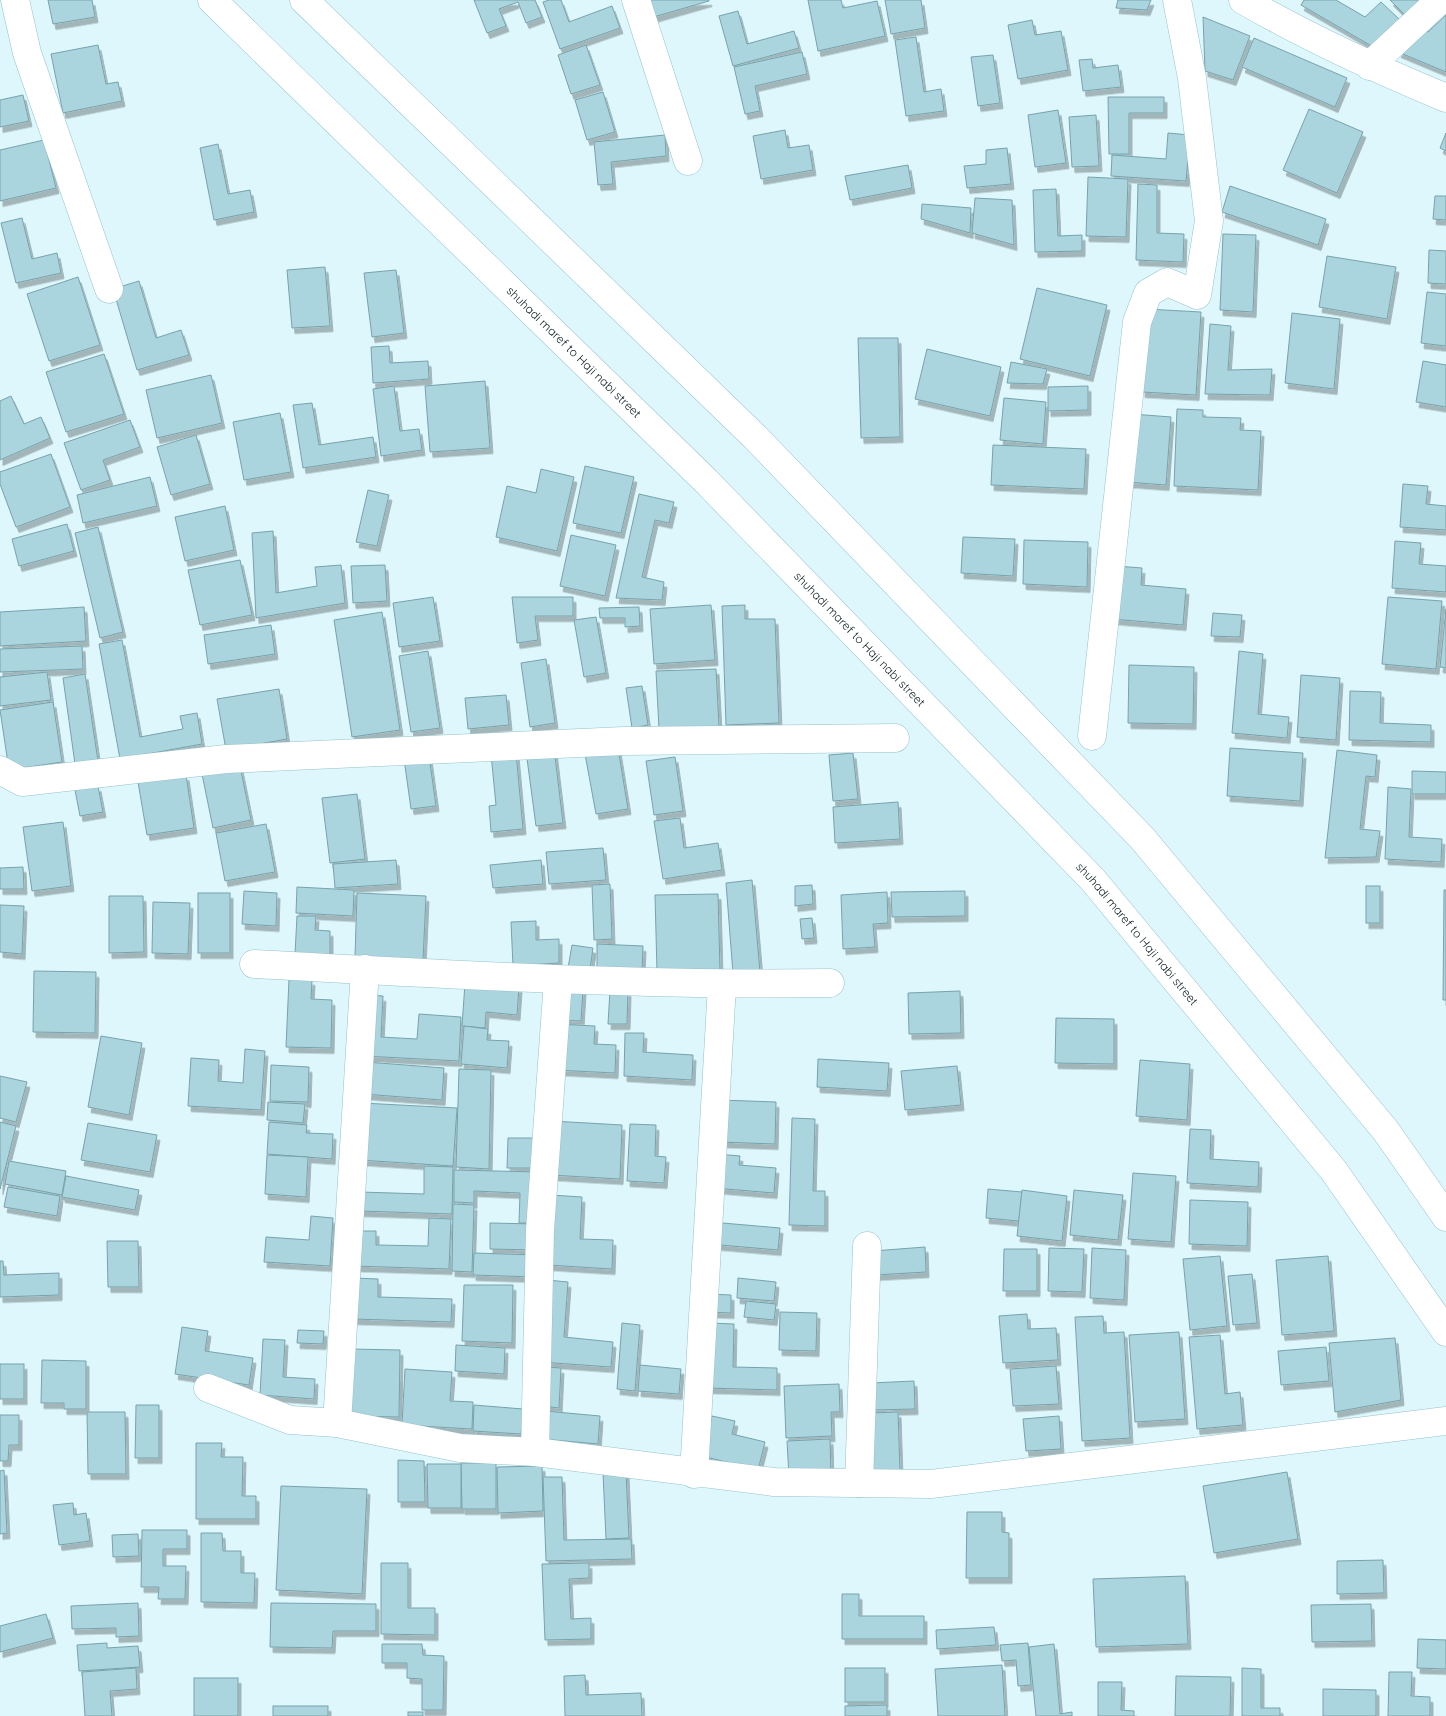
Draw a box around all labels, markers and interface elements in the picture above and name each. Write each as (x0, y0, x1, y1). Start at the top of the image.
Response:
street label: shuhadi maref to Haji nabi street (504, 283, 645, 421)
street label: shuhadi maref to Haji nabi street (791, 568, 929, 710)
street label: shuhadi maref to Haji nabi street (1073, 859, 1202, 1008)

